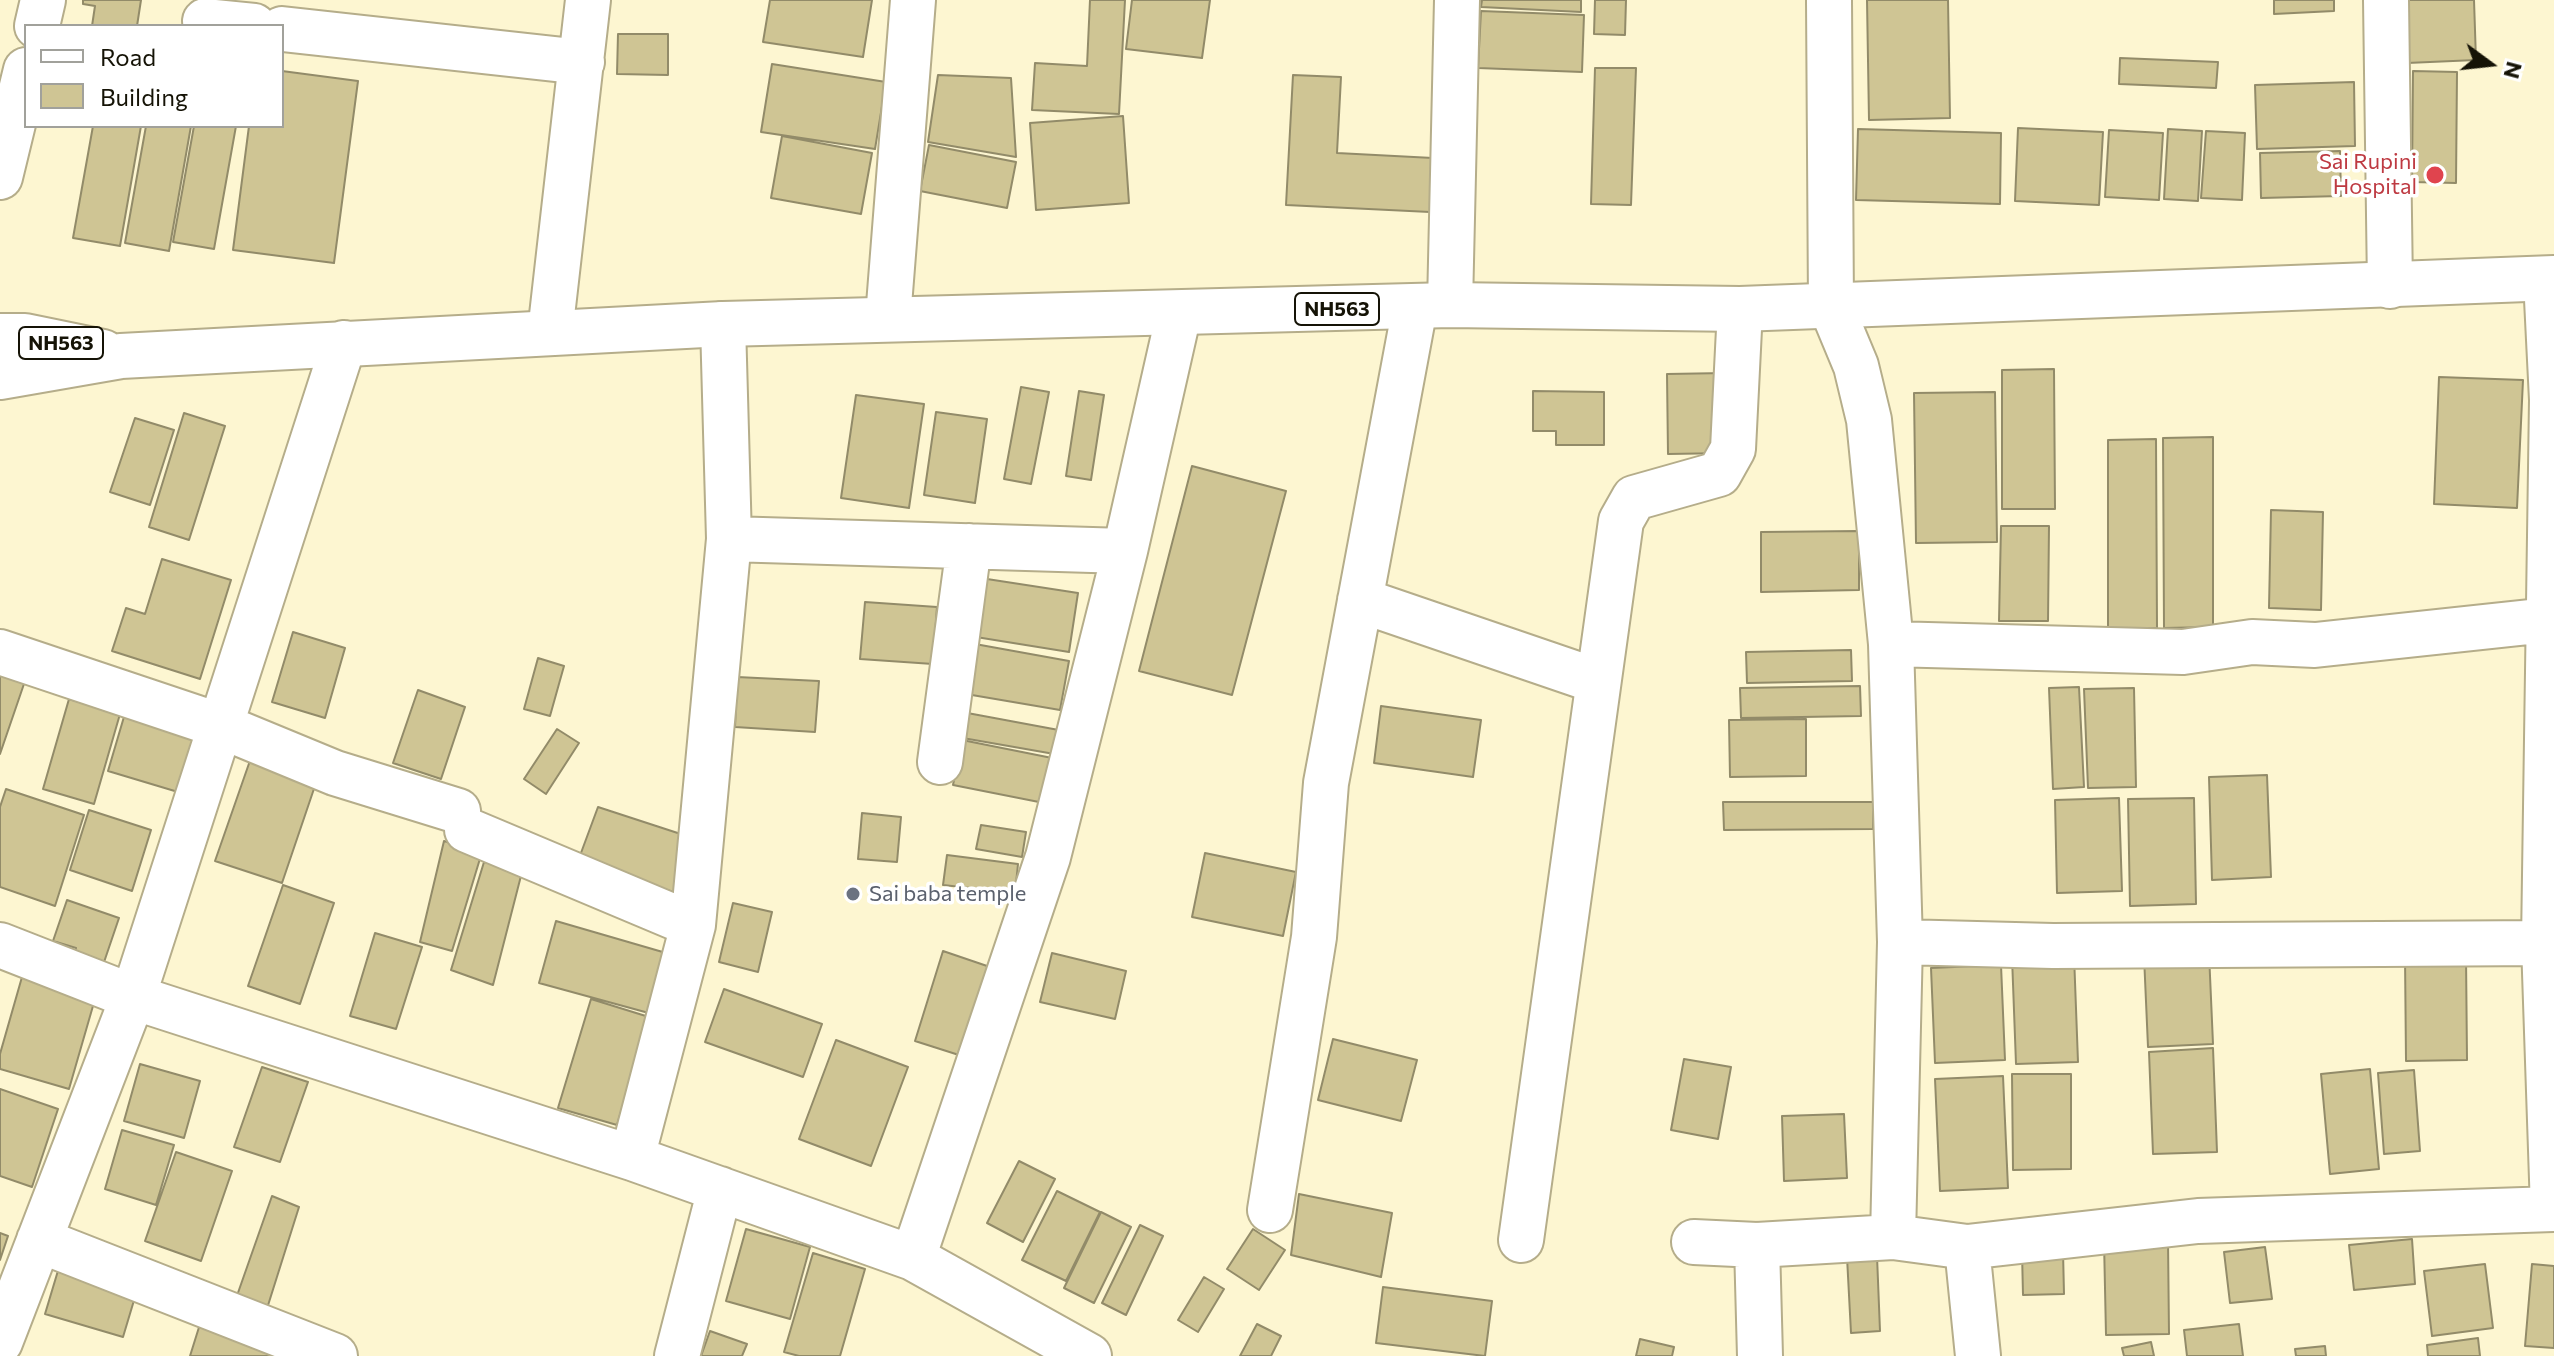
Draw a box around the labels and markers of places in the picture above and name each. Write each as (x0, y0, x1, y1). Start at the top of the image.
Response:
place label: Sai Rupini Hospital (2319, 149, 2417, 200)
marker: Sai Rupini Hospital (2424, 164, 2446, 186)
place label: Sai baba temple (869, 881, 1026, 907)
marker: Sai baba temple (844, 885, 862, 903)

